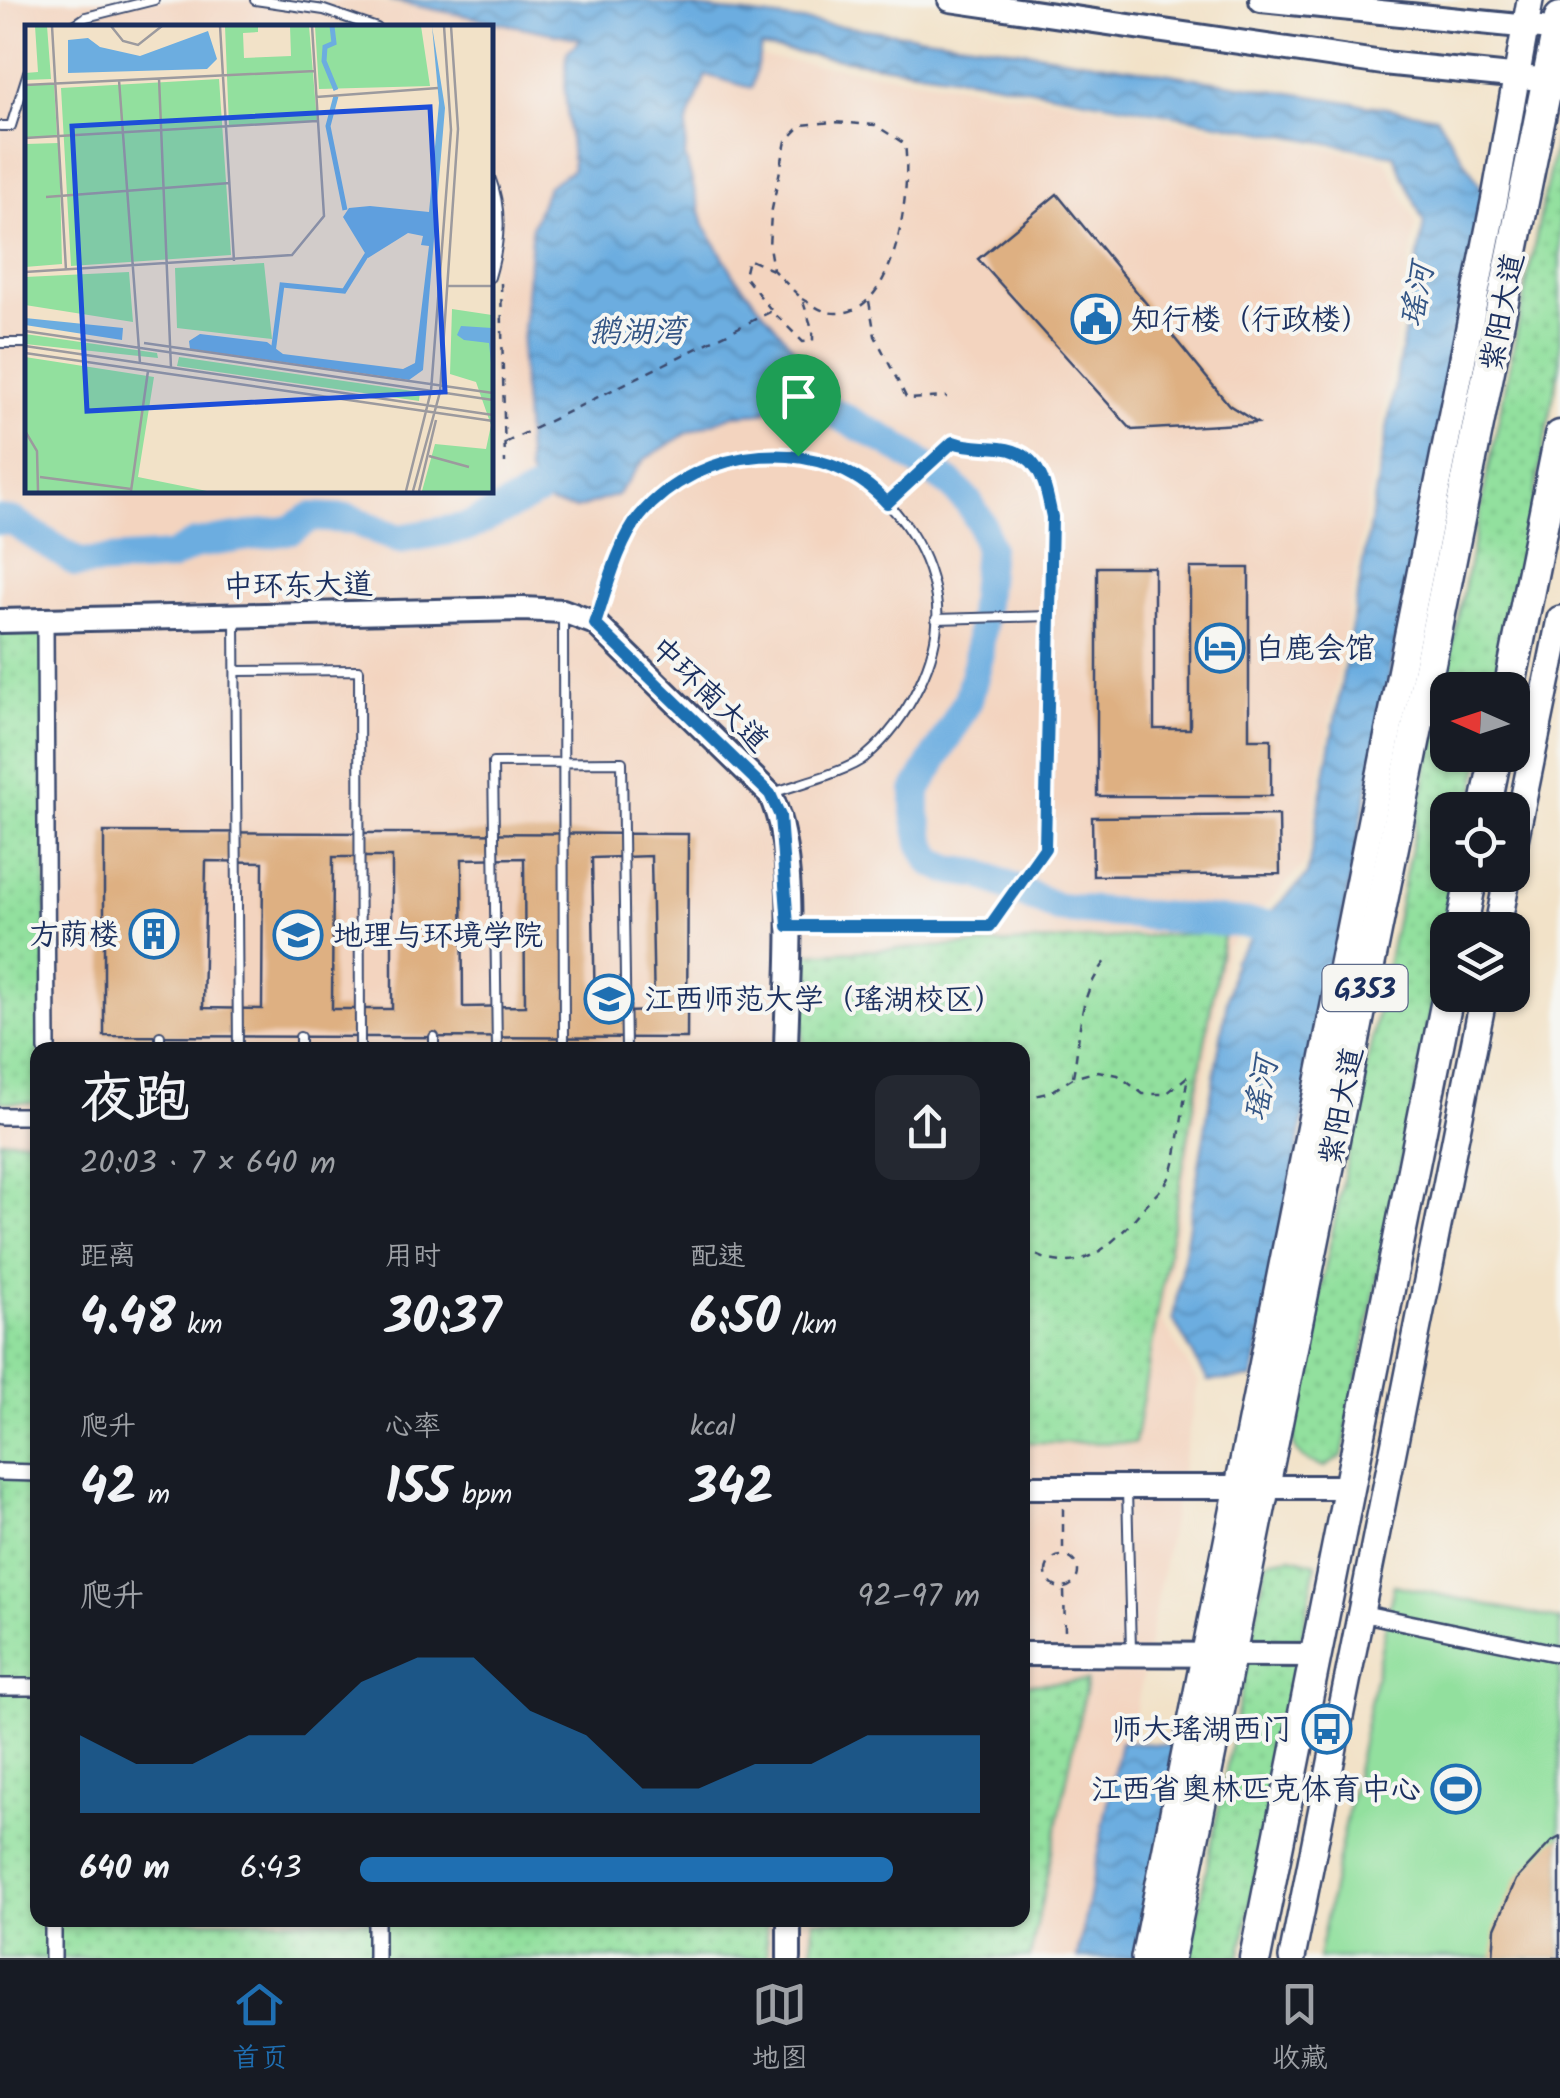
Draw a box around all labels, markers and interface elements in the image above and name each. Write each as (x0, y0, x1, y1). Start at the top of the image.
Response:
inset map (25, 25, 492, 492)
street label: 紫阳大道 (1469, 249, 1539, 376)
water label: 瑶河 (1387, 254, 1451, 332)
public building icon: 知行楼（行政楼） (1070, 293, 1122, 345)
place label: 知行楼（行政楼） (1131, 297, 1371, 345)
water label: 鹅湖湾 (589, 308, 689, 359)
pin (756, 354, 841, 457)
icon: arrive (771, 369, 826, 424)
street label: 中环东大道 (223, 562, 373, 612)
hotel icon: 白鹿会馆 (1194, 622, 1246, 674)
street label: 中环南大道 (638, 626, 779, 765)
place label: 白鹿会馆 (1255, 626, 1375, 674)
north arrow (1430, 672, 1530, 772)
map controls (1430, 672, 1530, 1012)
button: locate (1430, 792, 1530, 892)
building icon: 方荫楼 (128, 908, 180, 960)
school or university icon: 地理与环境学院 (272, 909, 324, 961)
place label: 方荫楼 (29, 912, 119, 960)
button: layers (1430, 912, 1530, 1012)
place label: 地理与环境学院 (333, 913, 543, 961)
road number: G353 (1322, 965, 1408, 1011)
school or university icon: 江西师范大学（瑶湖校区） (583, 973, 635, 1025)
place label: 江西师范大学（瑶湖校区） (644, 977, 1004, 1025)
street label: 紫阳大道 (1308, 1043, 1378, 1170)
water label: 瑶河 (1231, 1048, 1295, 1126)
text: 夜跑 (80, 1058, 190, 1145)
button: share (875, 1075, 980, 1180)
text: 20:03 · 7 × 640 m (80, 1139, 336, 1190)
text: 距离 (80, 1235, 136, 1280)
text: 用时 (385, 1235, 441, 1280)
text: 配速 (690, 1235, 746, 1280)
text: 4.48 (80, 1280, 176, 1360)
text: 30:37 (385, 1280, 501, 1360)
text: 6:50 (690, 1280, 780, 1360)
text: km (176, 1303, 223, 1348)
text: /km (780, 1303, 837, 1348)
text: 爬升 (80, 1405, 136, 1450)
text: 心率 (385, 1405, 441, 1450)
text: kcal (690, 1405, 736, 1450)
text: 42 (80, 1450, 136, 1530)
text: 155 (385, 1450, 451, 1530)
text: 342 (690, 1450, 774, 1530)
text: m (136, 1473, 170, 1518)
text: bpm (451, 1473, 512, 1518)
text: 爬升 (80, 1572, 144, 1623)
text: 92–97 m (858, 1572, 980, 1623)
bus stop icon: 师大瑶湖西门 (1301, 1703, 1353, 1755)
place label: 师大瑶湖西门 (1112, 1707, 1292, 1755)
sports icon: 江西省奥林匹克体育中心 (1430, 1763, 1482, 1815)
place label: 江西省奥林匹克体育中心 (1091, 1767, 1421, 1815)
text: 640 m (80, 1844, 170, 1895)
text: 6:43 (240, 1844, 302, 1895)
tab: 首页 (232, 1977, 288, 2082)
tab: 地图 (752, 1977, 808, 2082)
tab: 收藏 (1272, 1977, 1328, 2082)

